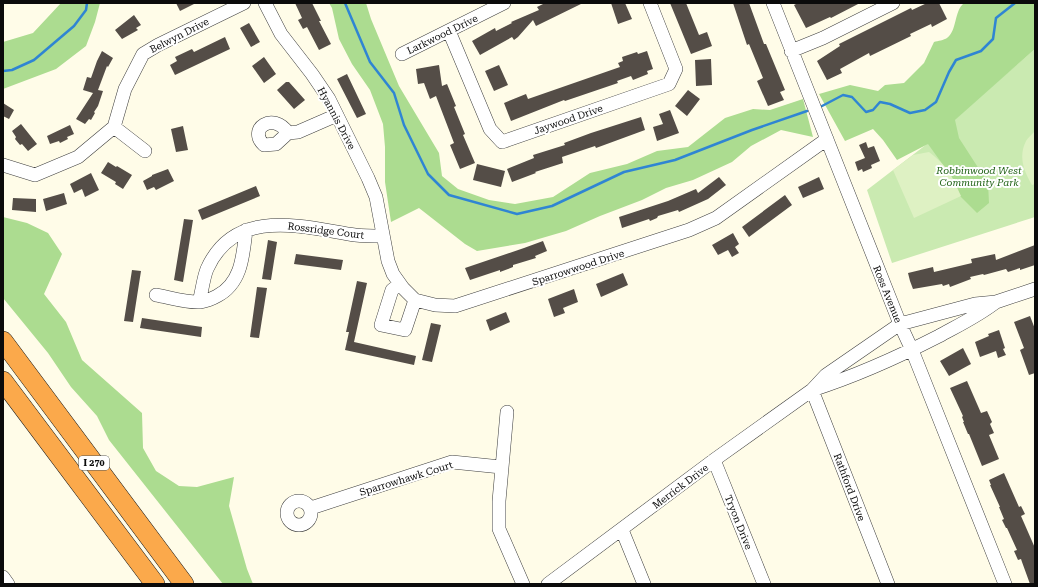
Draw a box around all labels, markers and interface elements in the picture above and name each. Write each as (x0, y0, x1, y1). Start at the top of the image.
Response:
street label: Larkwood Drive (405, 12, 480, 56)
street label: Belwyn Drive (148, 16, 211, 55)
street label: Hyannis Drive (316, 85, 358, 152)
street label: Jaywood Drive (532, 102, 605, 136)
park label: Robbinwood West Community Park (935, 165, 1022, 188)
street label: Rossridge Court (287, 220, 365, 241)
street label: Sparrowwood Drive (531, 247, 626, 288)
street label: Ross Avenue (871, 264, 904, 325)
street label: Rathford Drive (832, 452, 868, 523)
road number: I 270 (79, 456, 109, 470)
street label: Sparrowhawk Court (358, 459, 454, 498)
street label: Merrick Drive (650, 462, 711, 511)
street label: Tryon Drive (723, 493, 755, 552)

